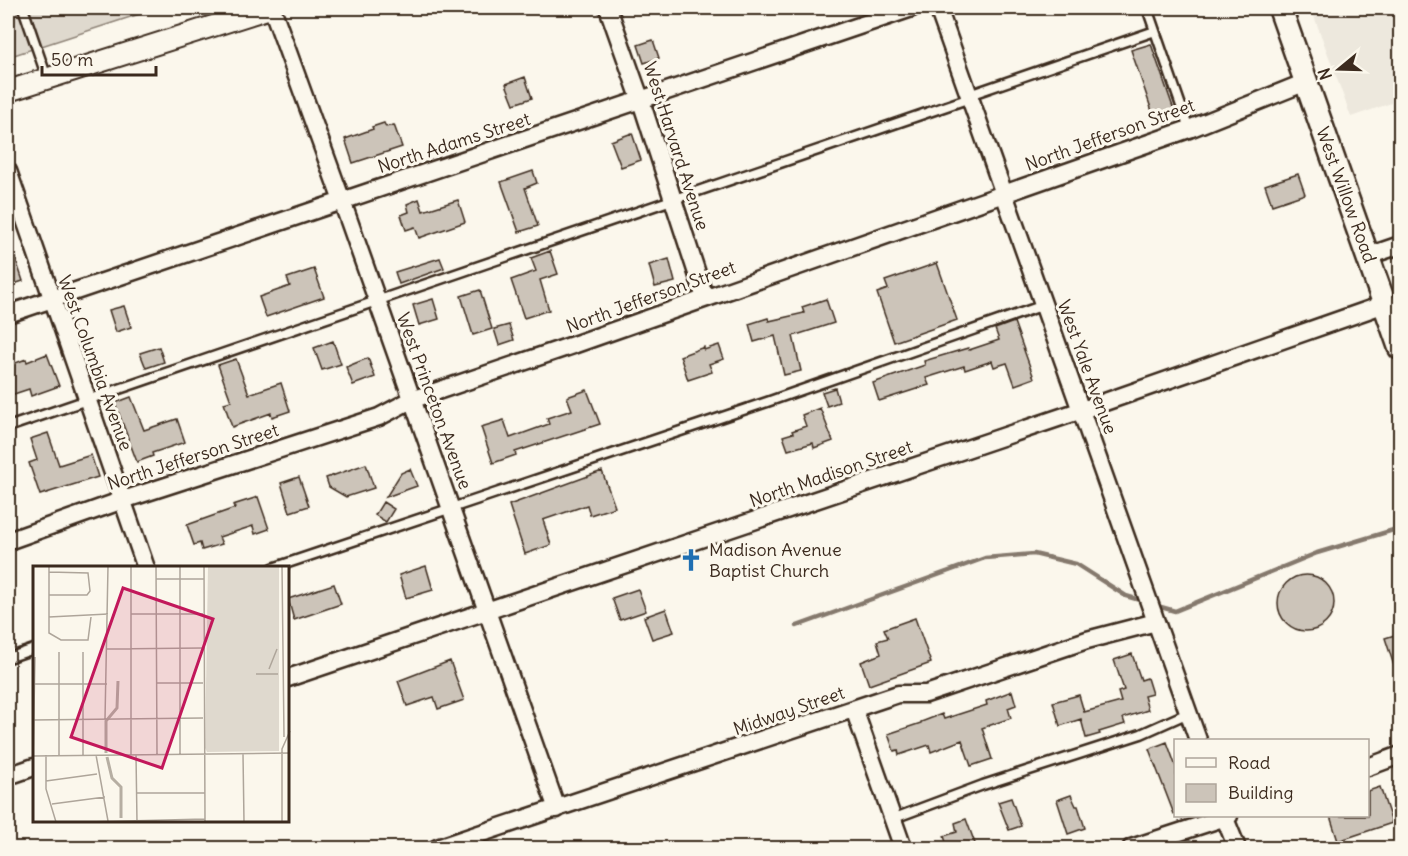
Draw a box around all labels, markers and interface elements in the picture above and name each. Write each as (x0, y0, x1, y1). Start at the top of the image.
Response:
scale bar (42, 39, 156, 77)
north arrow (1309, 39, 1369, 99)
text: 50 m (51, 48, 93, 71)
street label: West Harvard Avenue (638, 59, 715, 233)
text: N (1314, 65, 1336, 82)
street label: North Jefferson Street (1022, 93, 1198, 176)
street label: North Adams Street (375, 107, 533, 178)
street label: West Willow Road (1311, 124, 1382, 266)
street label: North Jefferson Street (563, 255, 739, 338)
street label: West Columbia Avenue (53, 272, 138, 454)
street label: West Yale Avenue (1052, 297, 1122, 437)
street label: West Princeton Avenue (392, 309, 477, 492)
street label: North Jefferson Street (104, 418, 281, 495)
street label: North Madison Street (746, 435, 915, 512)
place label: Madison Avenue Baptist Church (709, 538, 842, 582)
church icon: Madison Avenue Baptist Church (678, 547, 704, 573)
inset map (33, 566, 290, 823)
street label: Midway Street (730, 681, 847, 740)
legend (1174, 739, 1369, 817)
text: Road (1228, 751, 1271, 774)
text: Building (1228, 781, 1293, 804)

